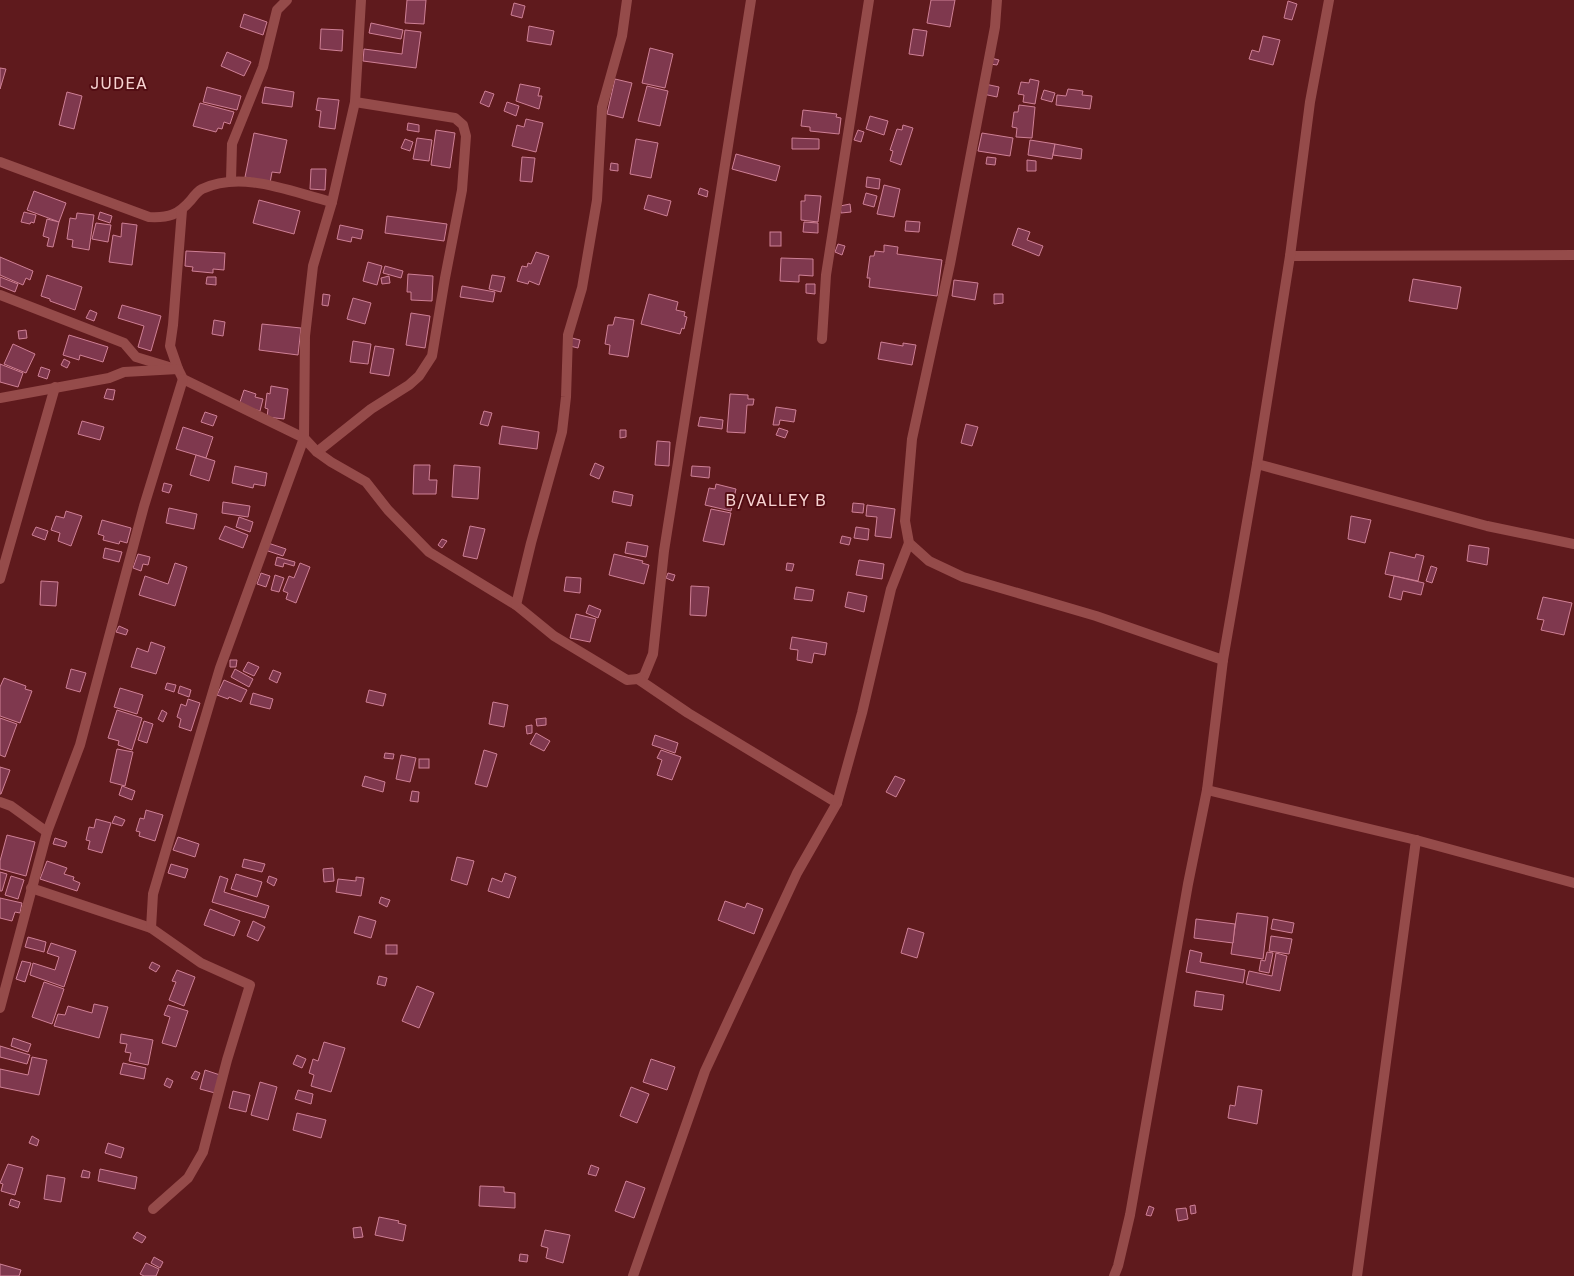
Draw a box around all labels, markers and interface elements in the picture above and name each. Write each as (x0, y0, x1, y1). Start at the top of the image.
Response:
district label: JUDEA (90, 73, 148, 93)
district label: B/VALLEY B (725, 490, 827, 510)

